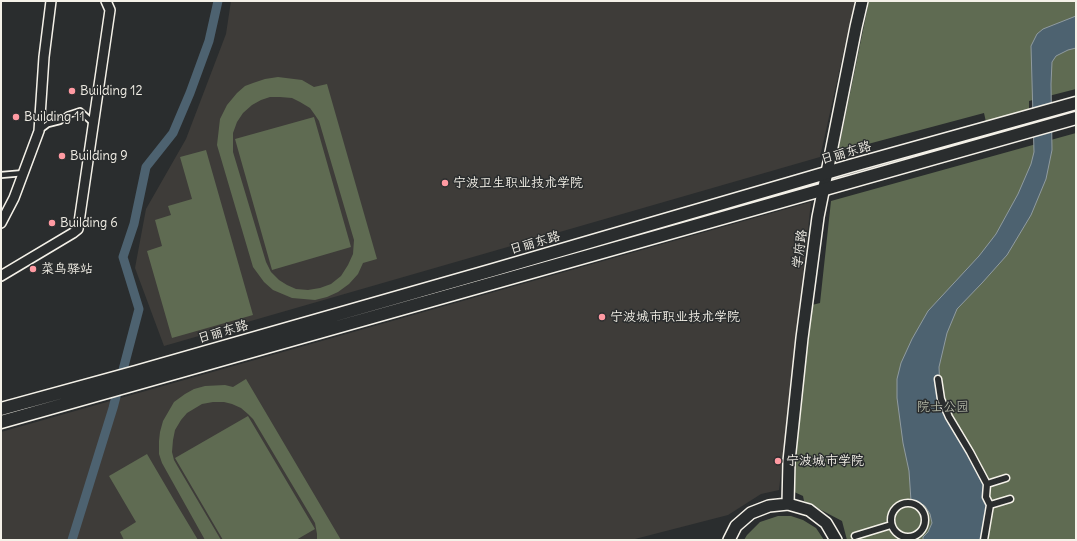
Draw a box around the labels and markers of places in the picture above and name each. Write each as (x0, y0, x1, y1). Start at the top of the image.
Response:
place label: Building 12 (80, 83, 143, 99)
marker: Building 12 (67, 86, 77, 96)
place label: Building 11 (24, 109, 85, 125)
marker: Building 11 (11, 112, 21, 122)
place label: Building 9 (70, 148, 128, 164)
marker: Building 9 (57, 151, 67, 161)
place label: 宁波卫生职业技术学院 (453, 175, 583, 191)
marker: 宁波卫生职业技术学院 (440, 178, 450, 188)
place label: Building 6 (60, 215, 118, 231)
marker: Building 6 (47, 218, 57, 228)
place label: 菜鸟驿站 (41, 261, 93, 277)
marker: 菜鸟驿站 (28, 264, 38, 274)
place label: 宁波城市职业技术学院 (610, 309, 740, 325)
marker: 宁波城市职业技术学院 (597, 312, 607, 322)
place label: 宁波城市学院 (786, 453, 864, 469)
marker: 宁波城市学院 (773, 456, 783, 466)

